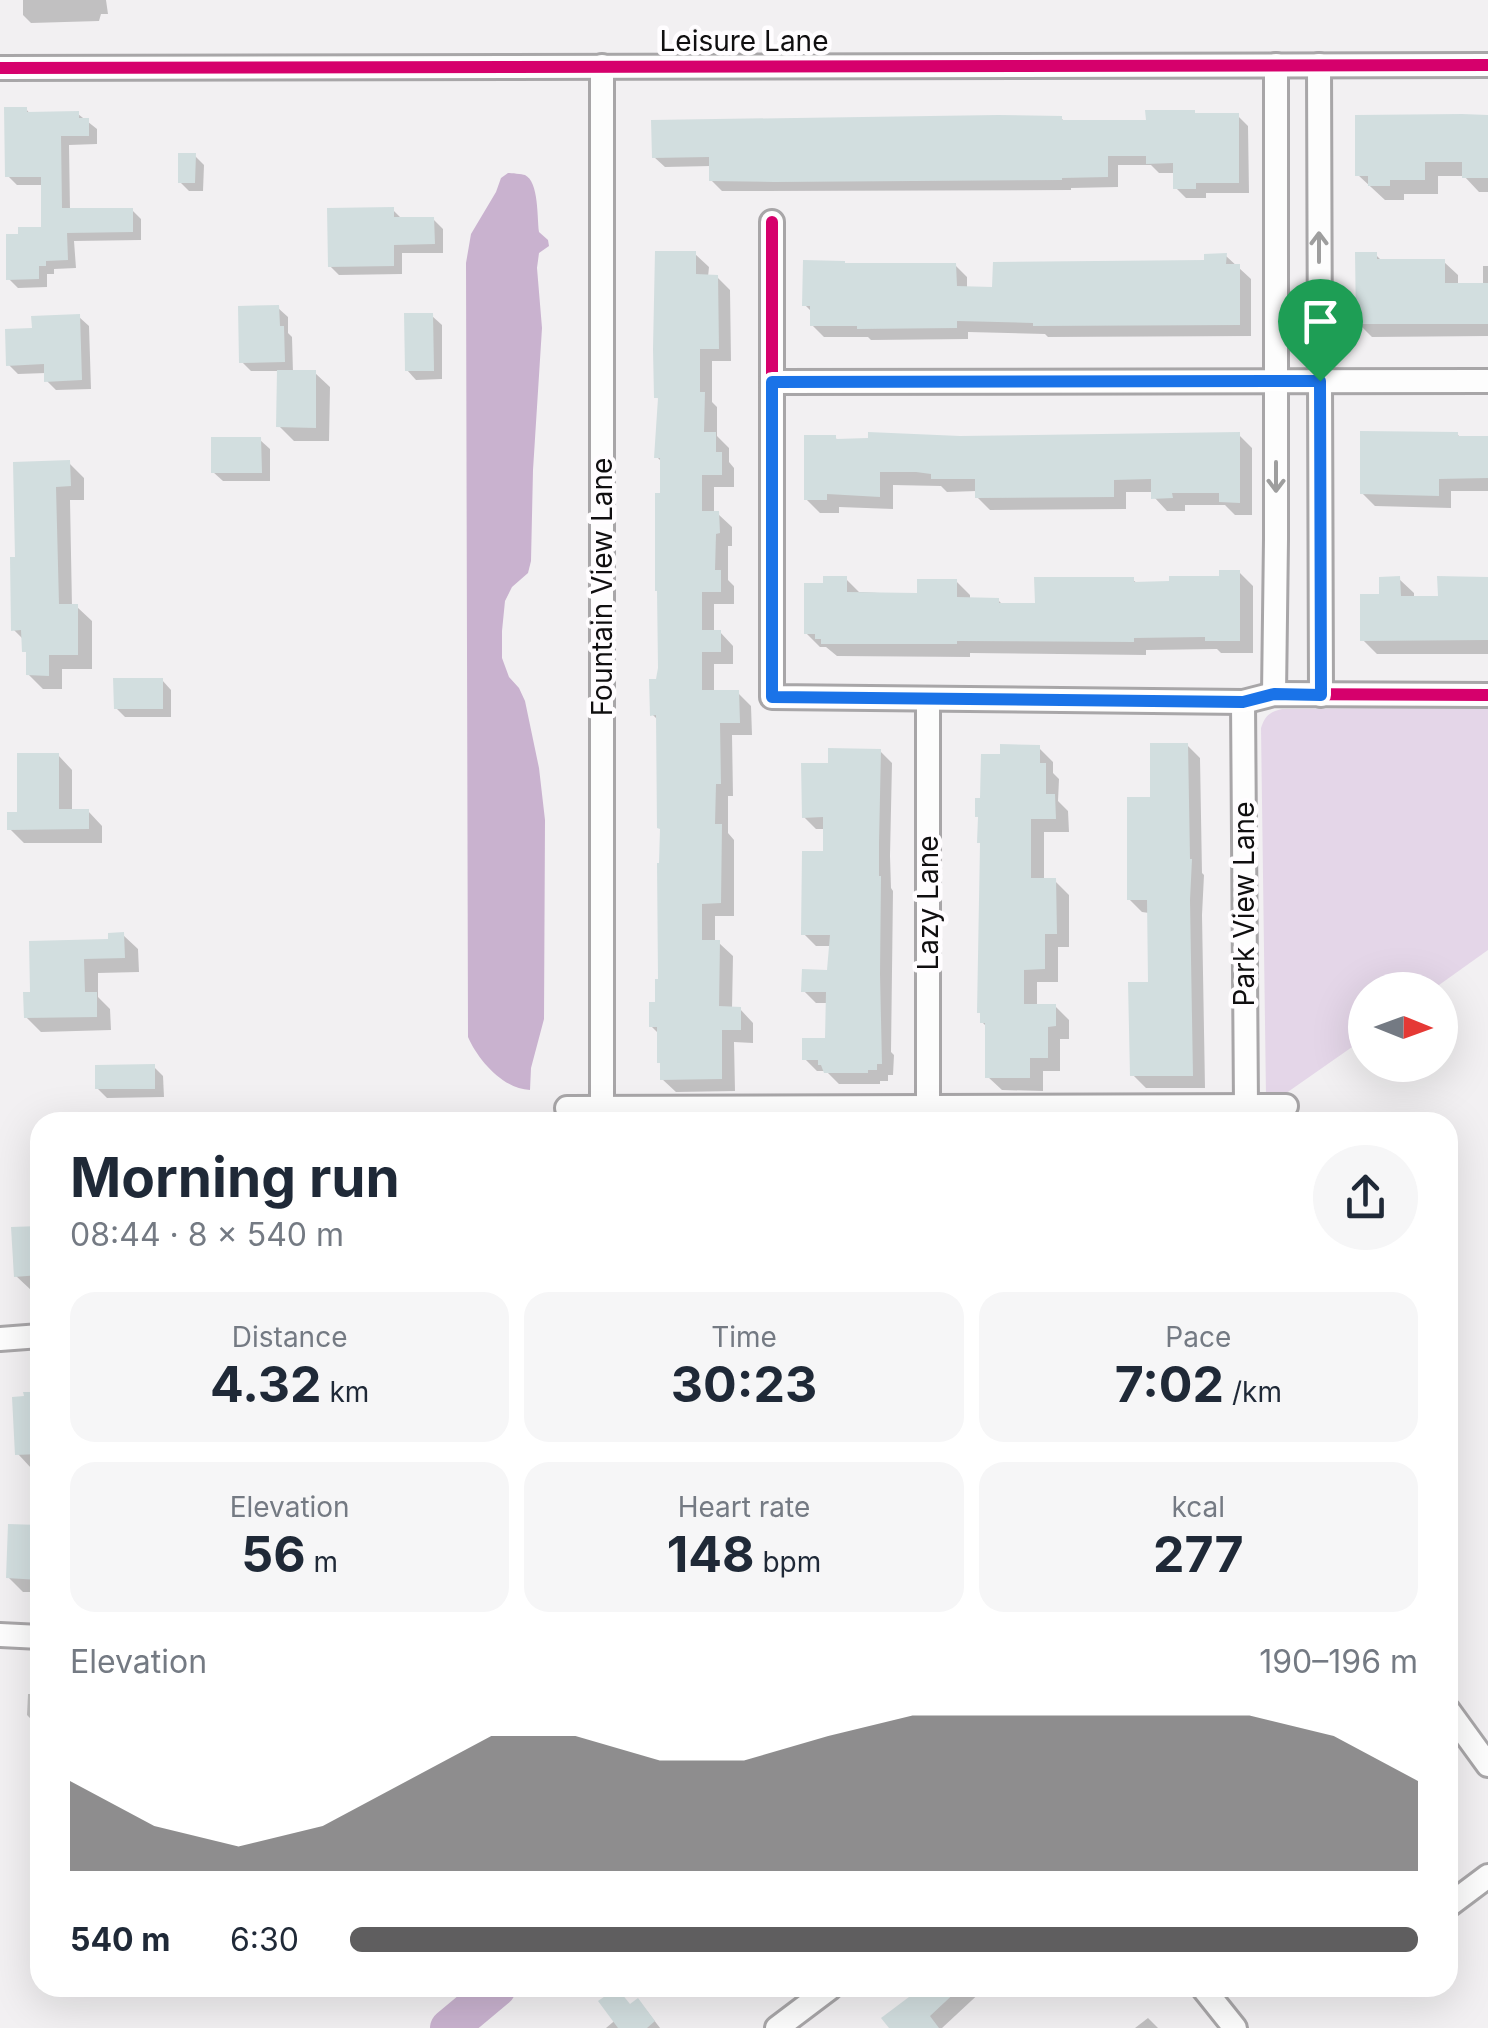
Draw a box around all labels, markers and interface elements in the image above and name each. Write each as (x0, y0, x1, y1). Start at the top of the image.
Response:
street label: Leisure Lane (660, 24, 828, 58)
one-way arrow (1310, 232, 1328, 264)
pin (1278, 279, 1363, 382)
icon: arrive (1293, 294, 1348, 349)
street label: Fountain View Lane (585, 458, 619, 716)
one-way arrow (1266, 460, 1286, 493)
street label: Park View Lane (1227, 802, 1261, 1006)
street label: Lazy Lane (911, 835, 945, 971)
north arrow (1348, 972, 1458, 1082)
map controls (1348, 972, 1458, 1082)
text: Morning run (70, 1144, 400, 1210)
button: share (1313, 1145, 1418, 1250)
text: 08:44 · 8 × 540 m (70, 1215, 344, 1254)
text: Distance (232, 1320, 347, 1354)
text: Time (711, 1320, 777, 1354)
text: Pace (1165, 1320, 1231, 1354)
text: 4.32 (210, 1354, 322, 1414)
text: 30:23 (671, 1354, 817, 1414)
text: 7:02 (1115, 1354, 1224, 1414)
text: km (322, 1375, 369, 1409)
text: /km (1224, 1375, 1282, 1409)
text: Elevation (230, 1490, 350, 1524)
text: Heart rate (678, 1490, 810, 1524)
text: kcal (1172, 1490, 1225, 1524)
text: 56 (241, 1524, 306, 1584)
text: 148 (667, 1524, 755, 1584)
text: 277 (1153, 1524, 1244, 1584)
text: m (306, 1545, 338, 1579)
text: bpm (755, 1545, 821, 1579)
text: Elevation (70, 1642, 207, 1681)
text: 190–196 m (1259, 1642, 1418, 1681)
text: 540 m (70, 1920, 170, 1959)
text: 6:30 (230, 1920, 299, 1959)

